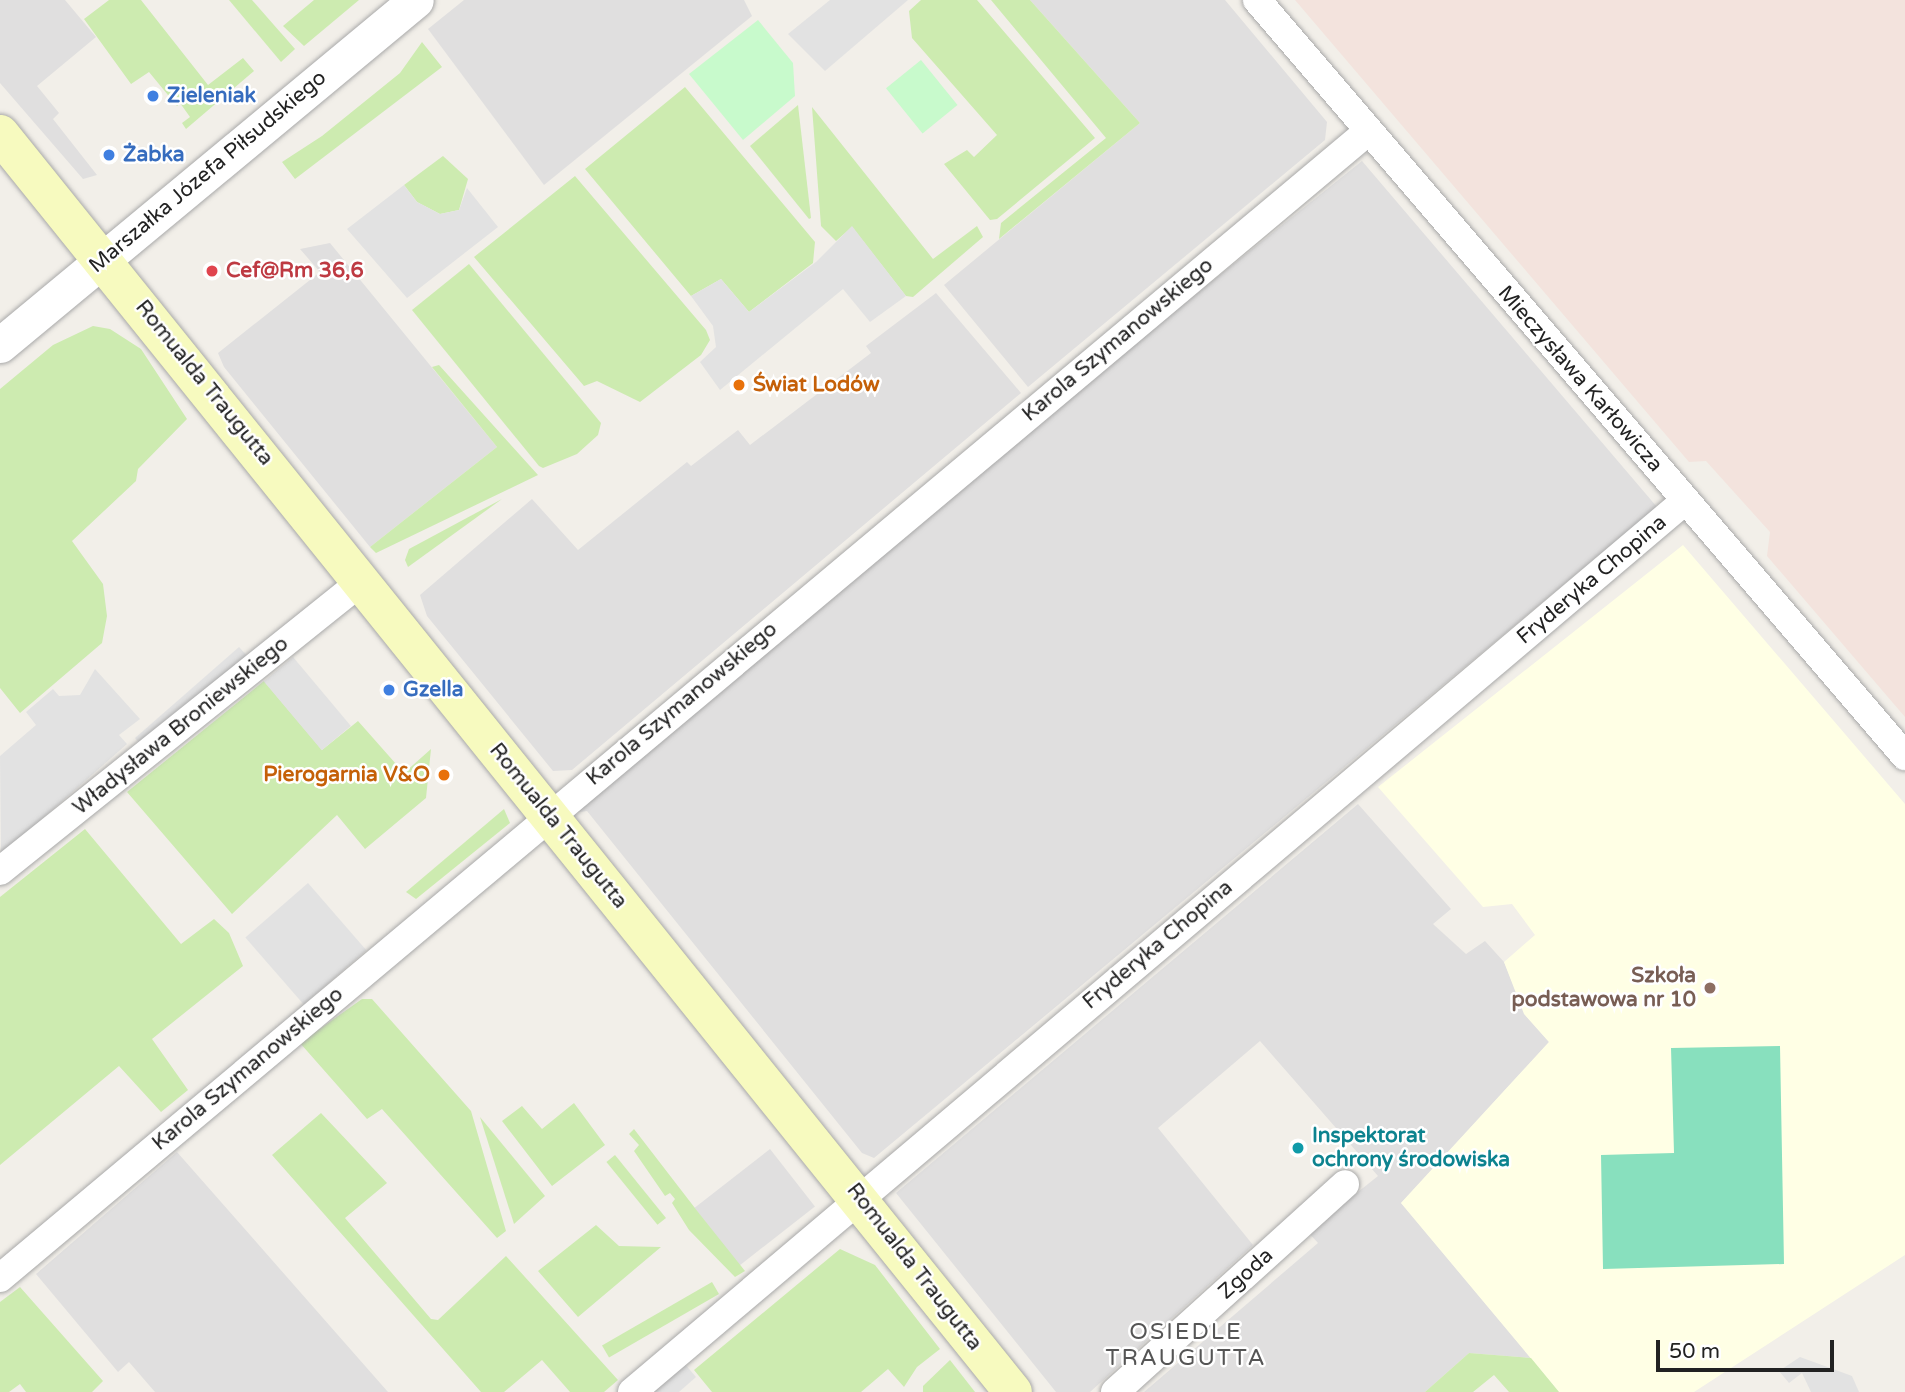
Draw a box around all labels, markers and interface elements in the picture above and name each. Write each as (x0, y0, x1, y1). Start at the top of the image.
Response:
street label: Marszałka Józefa Piłsudskiego (84, 65, 332, 279)
place label: Zieleniak (167, 83, 256, 109)
marker: Zieleniak (145, 88, 161, 104)
place label: Żabka (123, 142, 184, 168)
marker: Żabka (101, 147, 117, 163)
street label: Karola Szymanowskiego (1017, 253, 1219, 427)
place label: Cef@Rm 36,6 (226, 258, 364, 284)
marker: Cef@Rm 36,6 (204, 263, 220, 279)
street label: Mieczysława Karłowicza (1492, 281, 1668, 477)
street label: Romualda Traugutta (130, 295, 278, 471)
place label: Świat Lodów (753, 372, 880, 398)
marker: Świat Lodów (731, 377, 747, 393)
street label: Fryderyka Chopina (1512, 510, 1672, 650)
street label: Karola Szymanowskiego (581, 617, 783, 791)
street label: Władysława Broniewskiego (68, 631, 294, 821)
place label: Gzella (403, 677, 464, 703)
marker: Gzella (381, 682, 397, 698)
street label: Romualda Traugutta (484, 738, 632, 914)
place label: Pierogarnia V&O (263, 762, 430, 788)
marker: Pierogarnia V&O (436, 767, 452, 783)
street label: Fryderyka Chopina (1078, 875, 1238, 1015)
place label: Szkoła podstawowa nr 10 (1512, 963, 1696, 1013)
marker: Szkoła podstawowa nr 10 (1702, 980, 1718, 996)
street label: Karola Szymanowskiego (147, 982, 349, 1156)
place label: Inspektorat ochrony środowiska (1312, 1123, 1510, 1173)
marker: Inspektorat ochrony środowiska (1290, 1140, 1306, 1156)
street label: Romualda Traugutta (841, 1178, 987, 1356)
street label: Zgoda (1214, 1243, 1278, 1305)
district label: OSIEDLE TRAUGUTTA (1107, 1318, 1265, 1372)
scale bar (1660, 1326, 1839, 1370)
text: 50 m (1669, 1339, 1720, 1364)

